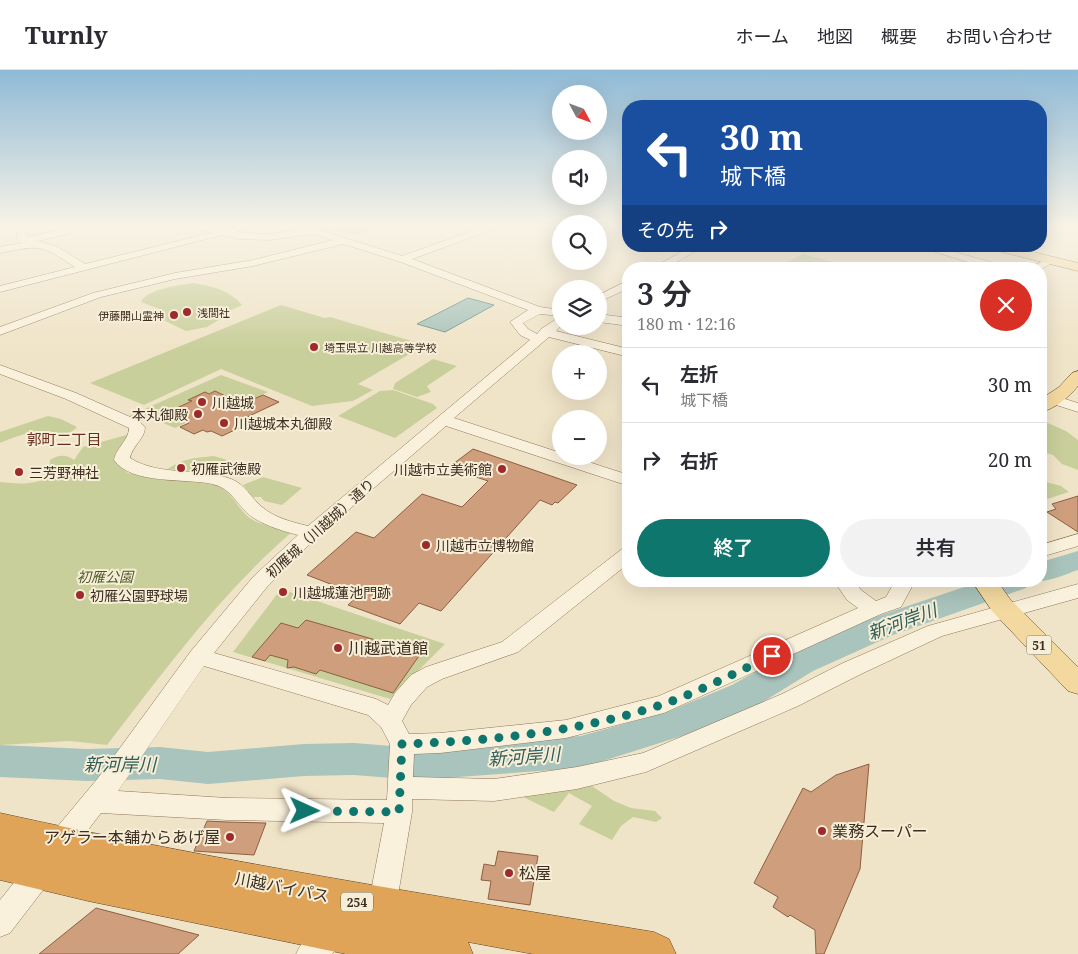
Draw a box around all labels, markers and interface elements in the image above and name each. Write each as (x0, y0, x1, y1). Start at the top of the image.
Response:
text: Turnly (25, 18, 108, 51)
text: ホーム (736, 24, 789, 48)
text: 地図 (817, 24, 853, 48)
text: 概要 (881, 24, 917, 48)
text: お問い合わせ (945, 24, 1053, 48)
north arrow (552, 85, 608, 140)
map controls (552, 85, 607, 465)
text: 30 m (720, 113, 803, 160)
icon: left (637, 120, 702, 185)
button: sound (552, 150, 607, 205)
text: 城下橋 (720, 160, 786, 190)
button: search (552, 215, 607, 270)
icon: right (704, 215, 732, 243)
text: その先 (637, 217, 694, 243)
text: 3 分 (637, 273, 692, 314)
button: close (980, 279, 1032, 331)
button: layers (552, 280, 607, 335)
place label: 浅間社 (197, 305, 230, 320)
marker: 浅間社 (181, 306, 193, 318)
place label: 伊藤開山霊神 (98, 308, 164, 323)
marker: 伊藤開山霊神 (168, 309, 180, 321)
text: 180 m · 12:16 (637, 313, 736, 335)
place label: 埼玉県立 川越高等学校 (324, 340, 437, 355)
marker: 埼玉県立 川越高等学校 (308, 341, 320, 353)
button: + (552, 345, 607, 400)
text: 左折 (680, 361, 718, 387)
icon: left (637, 371, 665, 399)
text: 30 m (988, 372, 1032, 398)
text: 城下橋 (680, 389, 728, 411)
place label: 川越城 (212, 393, 254, 412)
marker: 川越城 (196, 396, 208, 408)
place label: 本丸御殿 (132, 405, 188, 424)
marker: 本丸御殿 (192, 408, 204, 420)
button: − (552, 410, 607, 465)
place label: 川越城本丸御殿 (234, 414, 332, 433)
marker: 川越城本丸御殿 (218, 417, 230, 429)
district label: 郭町二丁目 (26, 429, 102, 449)
icon: right (637, 446, 665, 474)
text: 20 m (988, 447, 1032, 473)
text: 右折 (680, 448, 718, 474)
place label: 初雁武徳殿 (191, 459, 261, 478)
place label: 川越市立美術館 (394, 460, 492, 479)
marker: 初雁武徳殿 (175, 462, 187, 474)
place label: 三芳野神社 (29, 463, 99, 482)
marker: 川越市立美術館 (496, 463, 508, 475)
marker: 三芳野神社 (13, 466, 25, 478)
street label: 初雁城（川越城）通り (262, 474, 378, 582)
button: 終了 (637, 519, 830, 577)
button: 共有 (840, 519, 1032, 577)
place label: 川越市立博物館 (436, 536, 534, 555)
marker: 川越市立博物館 (420, 539, 432, 551)
park label: 初雁公園 (77, 567, 135, 586)
place label: 川越城蓮池門跡 (293, 583, 391, 602)
place label: 初雁公園野球場 (90, 586, 188, 605)
marker: 川越城蓮池門跡 (277, 586, 289, 598)
marker: 初雁公園野球場 (74, 589, 86, 601)
water label: 新河岸川 (864, 597, 942, 645)
pin (751, 635, 793, 677)
road number: 51 (1026, 636, 1052, 654)
place label: 川越武道館 (348, 637, 428, 659)
marker: 川越武道館 (332, 642, 344, 654)
icon: arrive (758, 642, 786, 670)
water label: 新河岸川 (487, 741, 563, 770)
water label: 新河岸川 (84, 752, 158, 776)
position arrow (278, 784, 330, 836)
place label: 業務スーパー (832, 820, 928, 842)
marker: 業務スーパー (816, 825, 828, 837)
place label: アゲラー本舗からあげ屋 (44, 826, 220, 848)
marker: アゲラー本舗からあげ屋 (224, 831, 236, 843)
place label: 松屋 (519, 862, 551, 884)
street label: 川越バイパス (233, 867, 331, 907)
marker: 松屋 (503, 867, 515, 879)
road number: 254 (341, 892, 373, 912)

